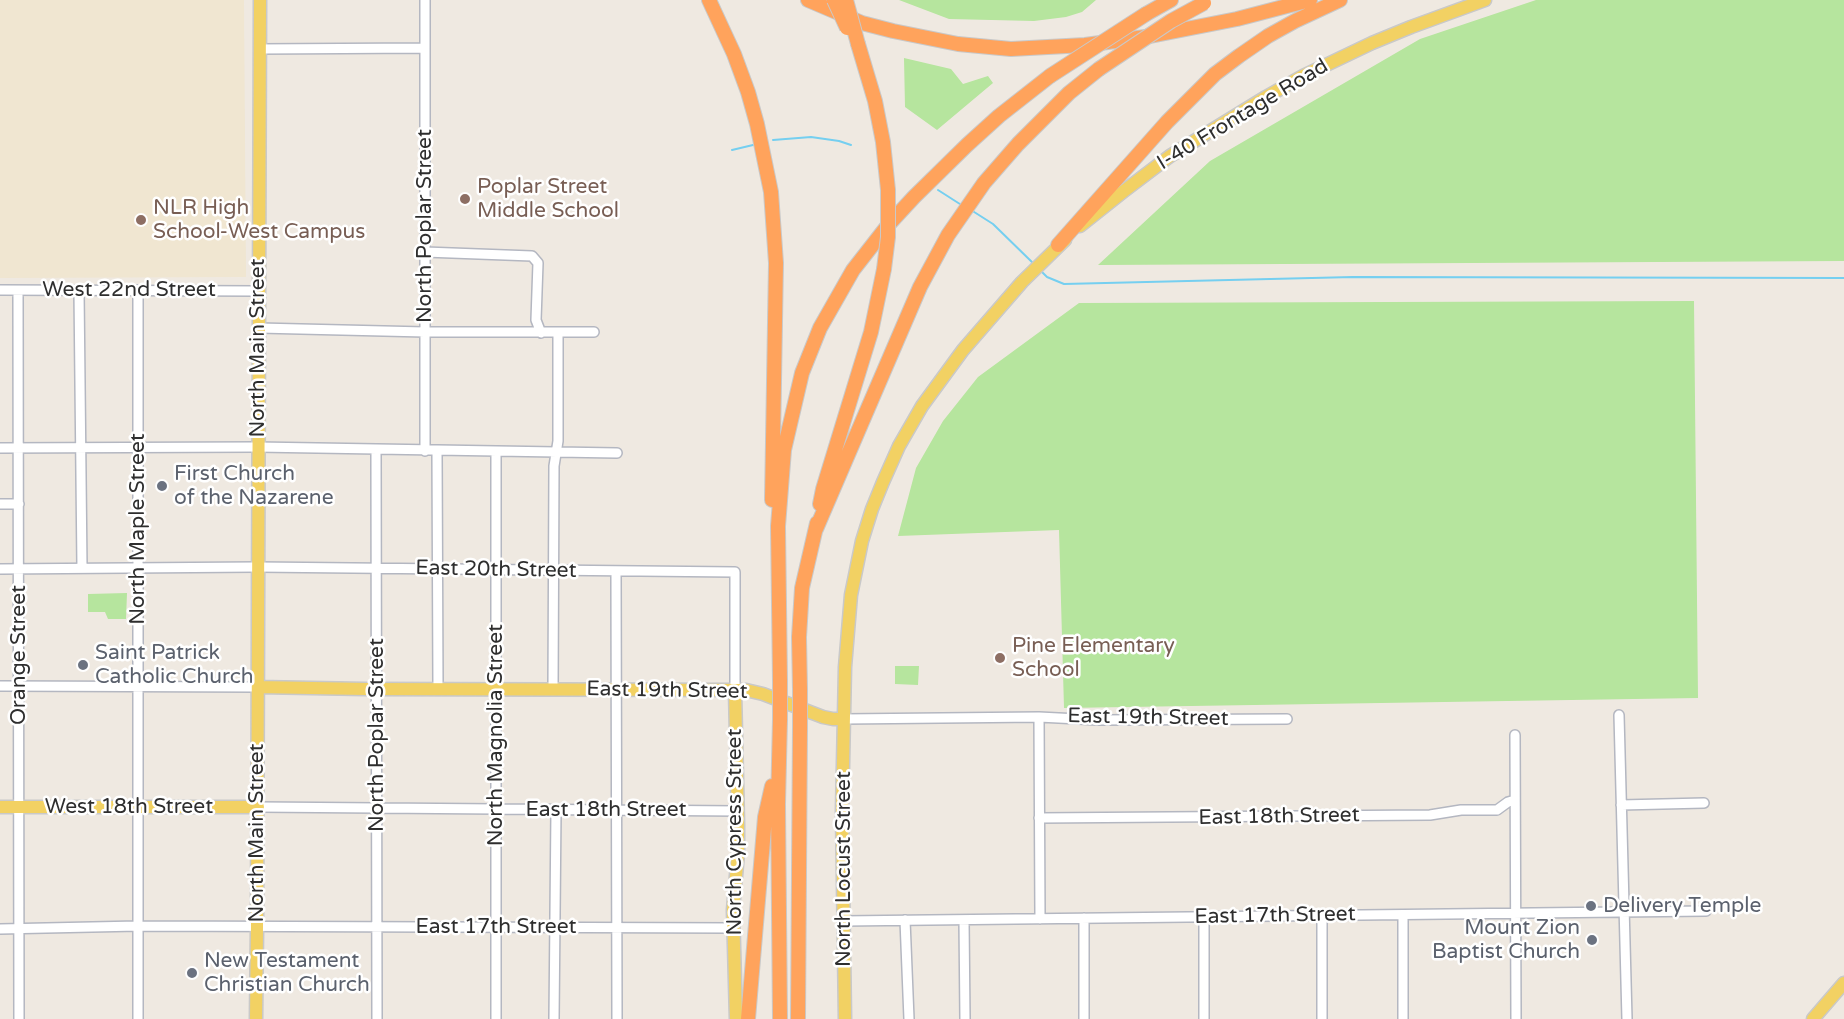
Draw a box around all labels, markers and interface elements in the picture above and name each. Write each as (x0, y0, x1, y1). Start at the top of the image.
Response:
street label: I-40 Frontage Road (1153, 54, 1333, 176)
street label: North Poplar Street (412, 129, 438, 323)
place label: Poplar Street Middle School (477, 174, 619, 224)
marker: Poplar Street Middle School (458, 192, 472, 206)
place label: NLR High School-West Campus (153, 195, 365, 245)
marker: NLR High School-West Campus (134, 213, 148, 227)
street label: North Main Street (245, 258, 271, 438)
street label: West 22nd Street (42, 277, 216, 303)
street label: North Maple Street (125, 433, 151, 625)
place label: First Church of the Nazarene (174, 461, 334, 511)
marker: First Church of the Nazarene (155, 479, 169, 493)
street label: East 20th Street (415, 556, 577, 584)
street label: Orange Street (6, 585, 32, 725)
street label: North Magnolia Street (483, 624, 509, 846)
place label: Pine Elementary School (1012, 633, 1175, 683)
street label: North Poplar Street (364, 638, 390, 832)
place label: Saint Patrick Catholic Church (95, 640, 254, 690)
marker: Pine Elementary School (993, 651, 1007, 665)
marker: Saint Patrick Catholic Church (76, 658, 90, 672)
street label: East 19th Street (586, 677, 748, 705)
street label: East 19th Street (1067, 704, 1229, 732)
street label: North Cypress Street (722, 729, 748, 935)
street label: North Main Street (244, 743, 270, 923)
street label: North Locust Street (831, 771, 857, 967)
street label: West 18th Street (45, 794, 213, 820)
street label: East 18th Street (525, 797, 687, 823)
street label: East 18th Street (1198, 803, 1360, 831)
place label: Delivery Temple (1603, 893, 1761, 919)
marker: Delivery Temple (1584, 899, 1598, 913)
street label: East 17th Street (1194, 902, 1356, 930)
street label: East 17th Street (415, 914, 577, 940)
place label: Mount Zion Baptist Church (1432, 915, 1580, 965)
marker: Mount Zion Baptist Church (1585, 933, 1599, 947)
place label: New Testament Christian Church (204, 948, 370, 998)
marker: New Testament Christian Church (185, 966, 199, 980)

